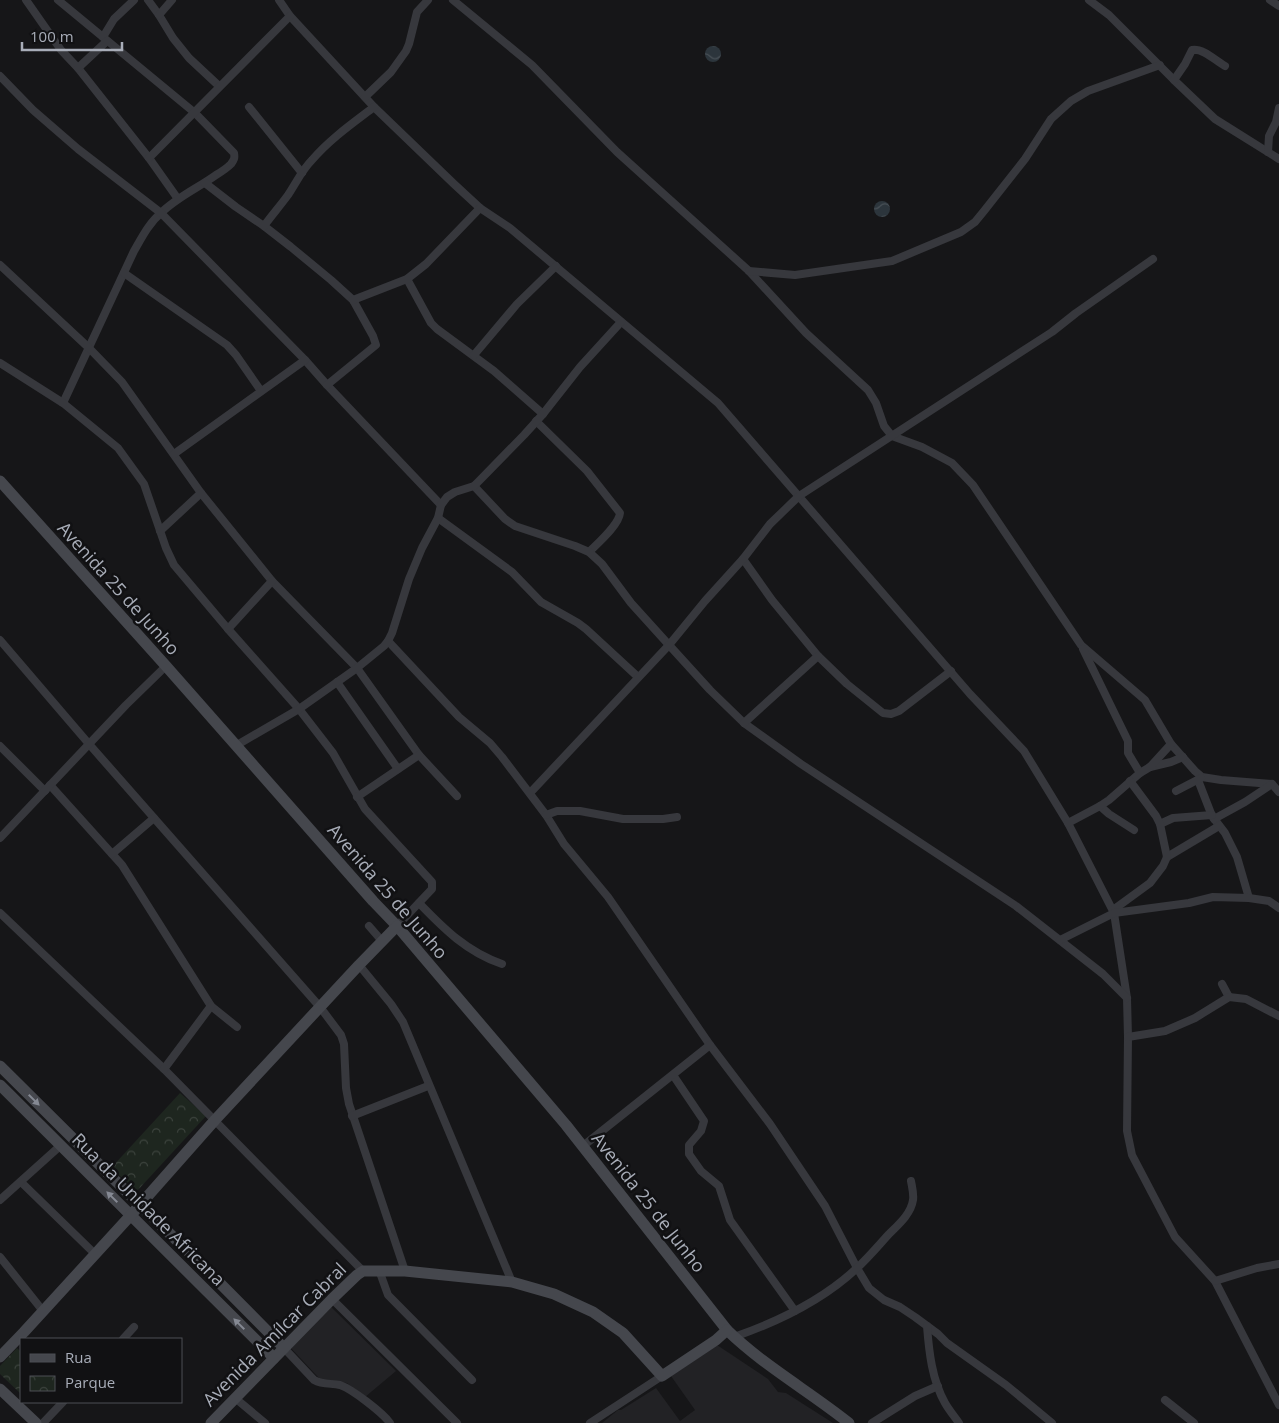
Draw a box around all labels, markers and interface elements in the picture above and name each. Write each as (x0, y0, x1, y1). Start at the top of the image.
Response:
scale bar (22, 20, 122, 52)
text: 100 m (30, 26, 74, 46)
street label: Avenida 25 de Junho (53, 516, 185, 660)
street label: Avenida 25 de Junho (323, 818, 453, 964)
one-way arrow (28, 1094, 40, 1106)
street label: Rua da Unidade Africana (67, 1127, 231, 1291)
street label: Avenida 25 de Junho (587, 1127, 711, 1277)
one-way arrow (106, 1191, 118, 1203)
street label: Avenida Amílcar Cabral (197, 1257, 351, 1411)
one-way arrow (234, 1318, 246, 1330)
legend (20, 1338, 182, 1403)
text: Rua (65, 1347, 92, 1367)
text: Parque (65, 1372, 115, 1392)

